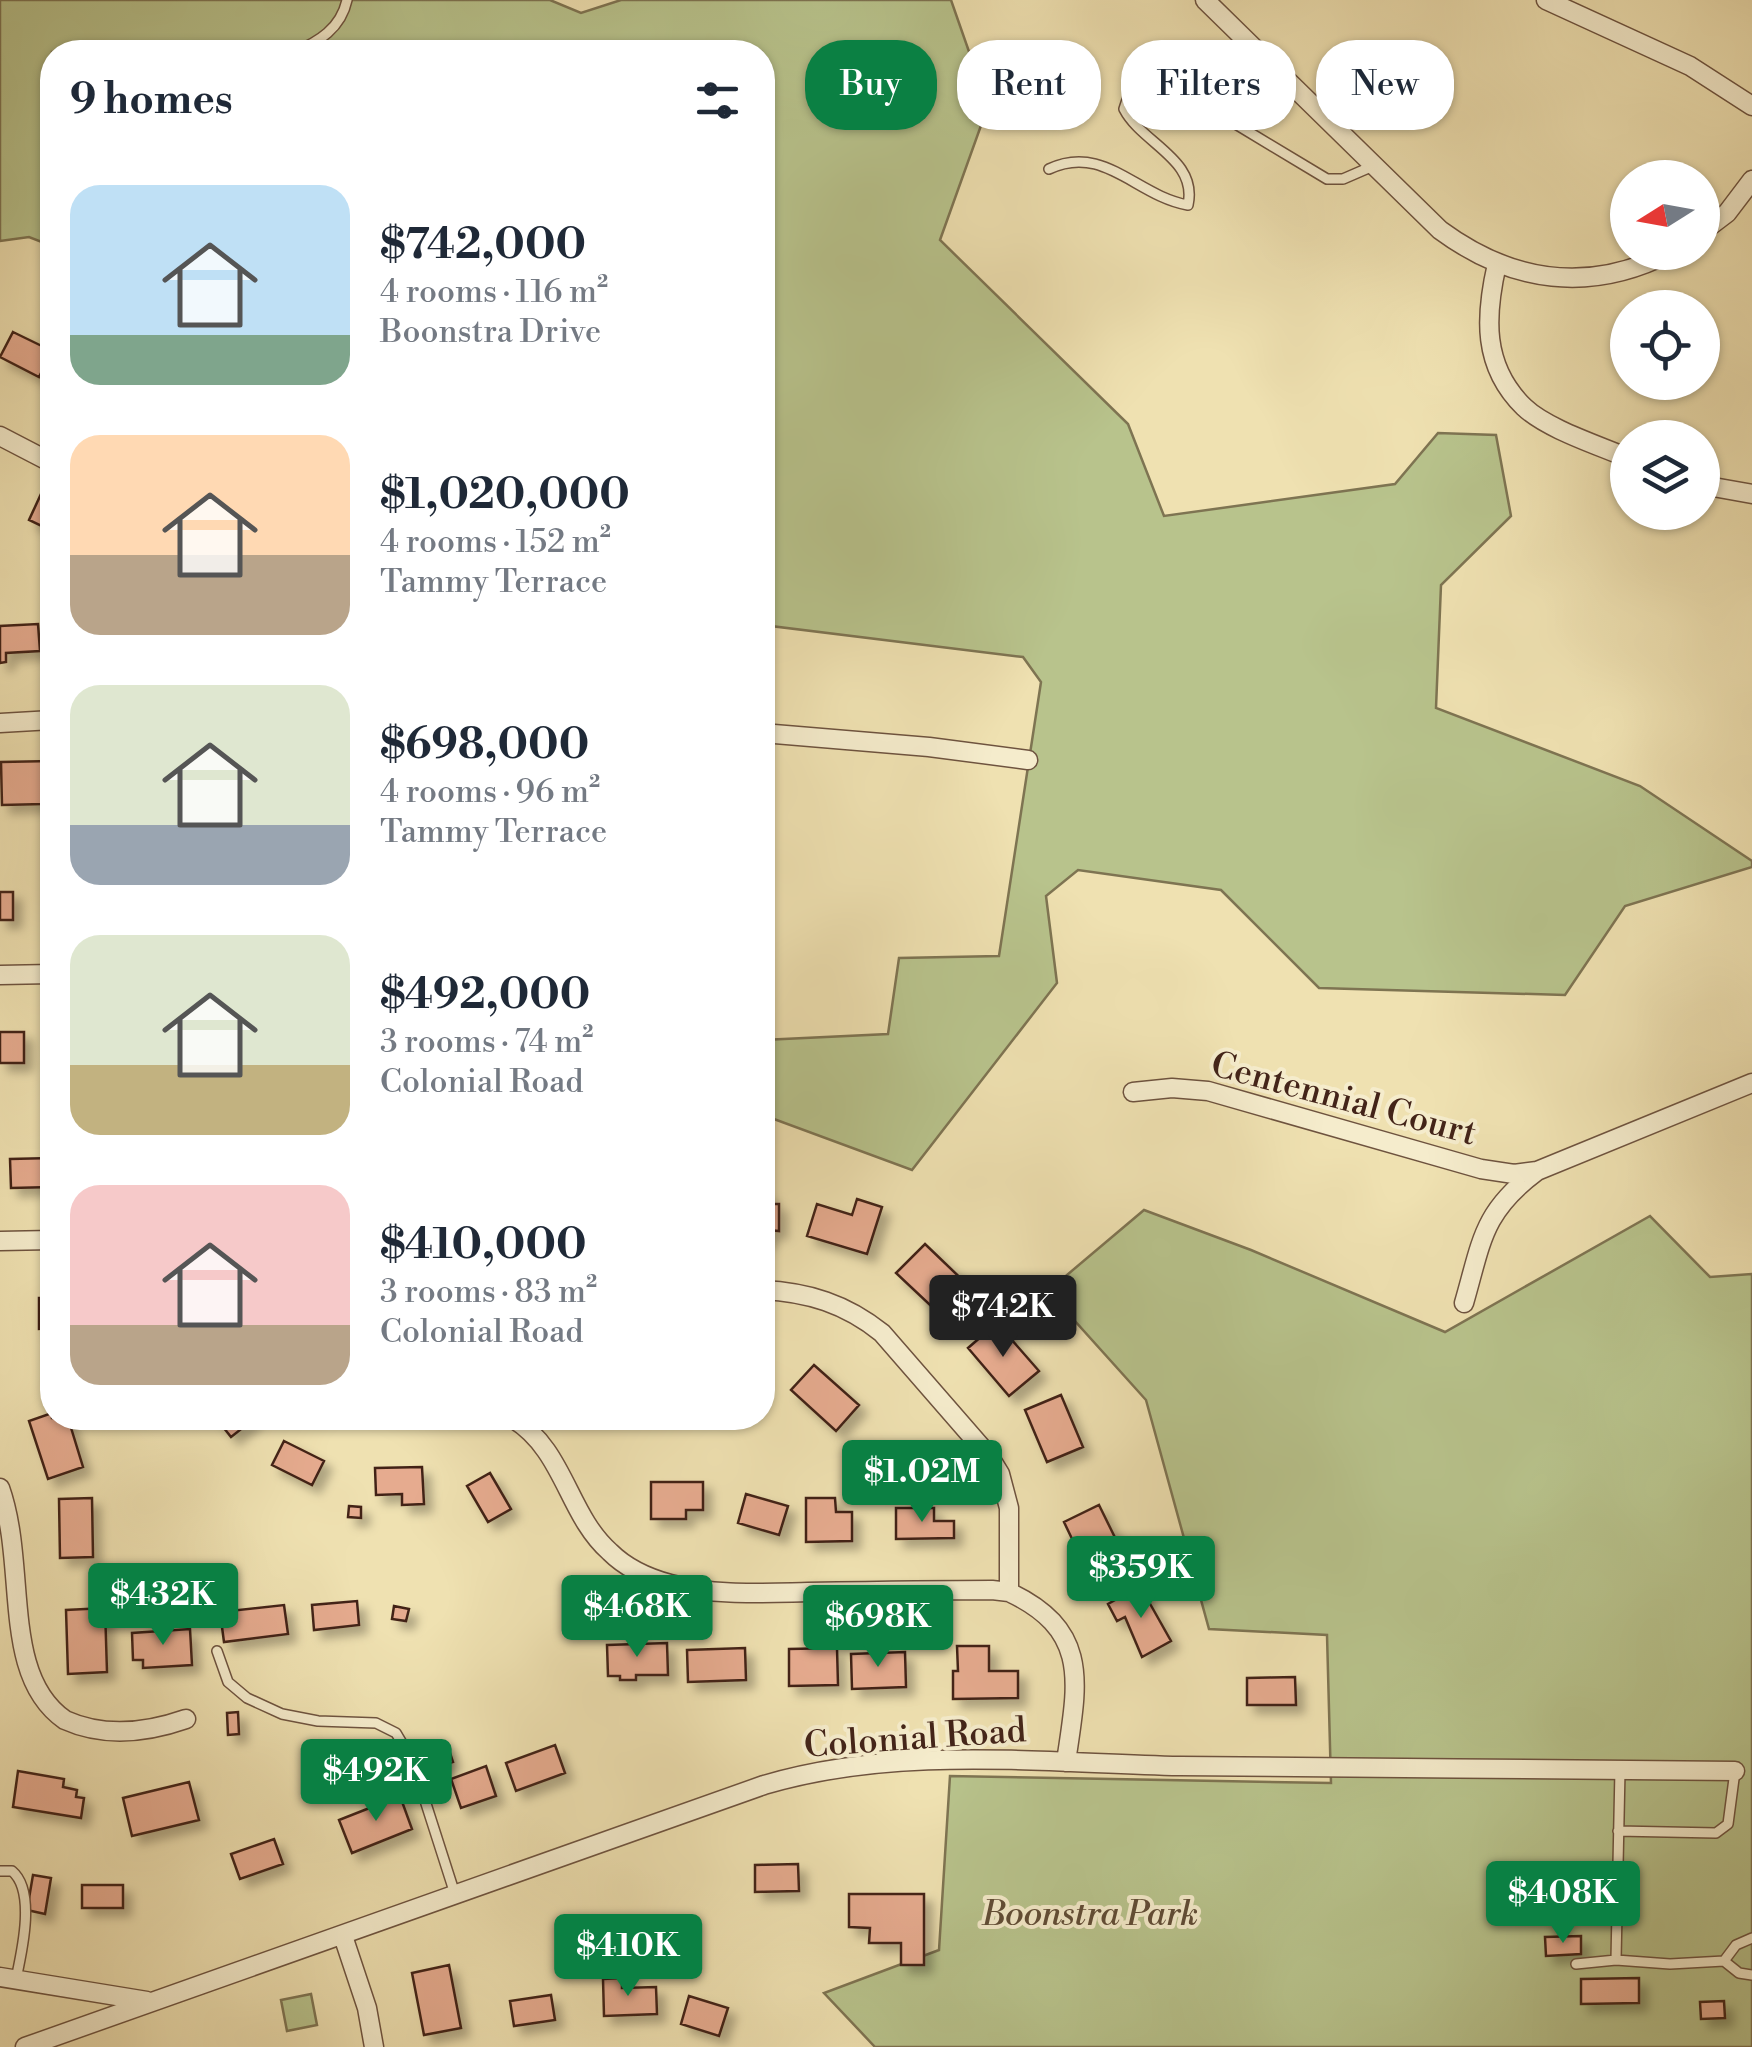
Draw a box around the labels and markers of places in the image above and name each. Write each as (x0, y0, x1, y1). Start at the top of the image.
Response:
pin: $742K (933, 1275, 1073, 1360)
pin: $1.02M (841, 1440, 1003, 1525)
pin: $359K (1071, 1536, 1211, 1621)
pin: $432K (93, 1563, 233, 1648)
pin: $468K (567, 1575, 707, 1660)
pin: $698K (808, 1585, 948, 1670)
pin: $492K (306, 1739, 446, 1824)
pin: $408K (1493, 1861, 1633, 1946)
pin: $410K (558, 1914, 698, 1999)

